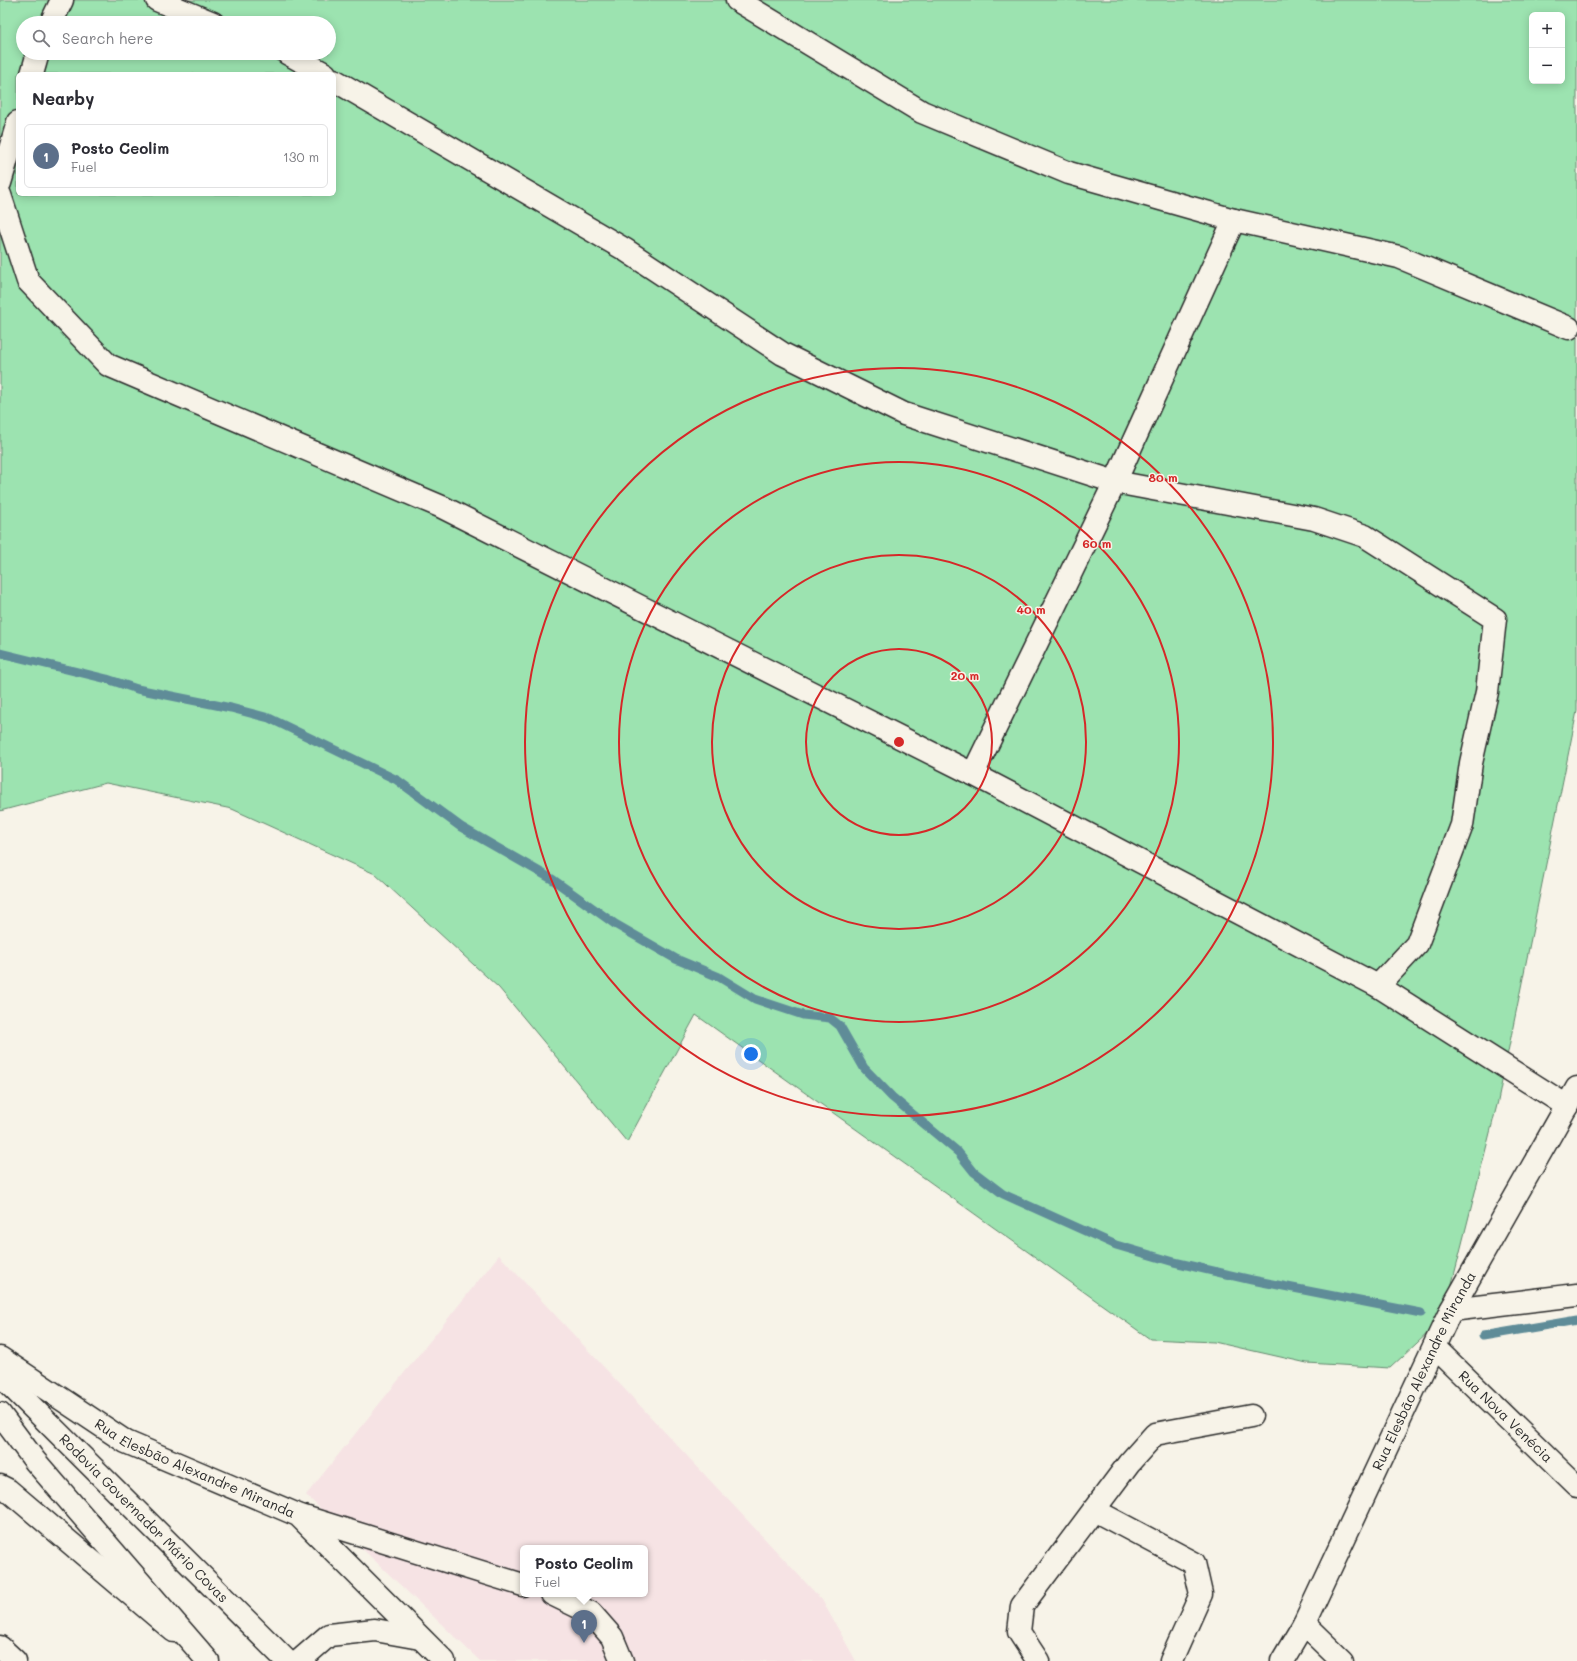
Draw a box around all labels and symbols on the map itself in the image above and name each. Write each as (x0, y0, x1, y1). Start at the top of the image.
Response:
text: 80 m (1148, 469, 1178, 485)
text: 60 m (1083, 535, 1111, 551)
text: 40 m (1016, 601, 1046, 617)
text: 20 m (951, 667, 979, 683)
centre of rings (892, 735, 906, 749)
your location (741, 1044, 761, 1064)
street label: Rua Elesbão Alexandre Miranda (1367, 1268, 1480, 1473)
street label: Rua Nova Venécia (1455, 1366, 1557, 1467)
street label: Rua Elesbão Alexandre Miranda (91, 1414, 298, 1522)
street label: Rodovia Governador Mário Covas (55, 1429, 233, 1606)
pin: 1 (571, 1610, 597, 1643)

